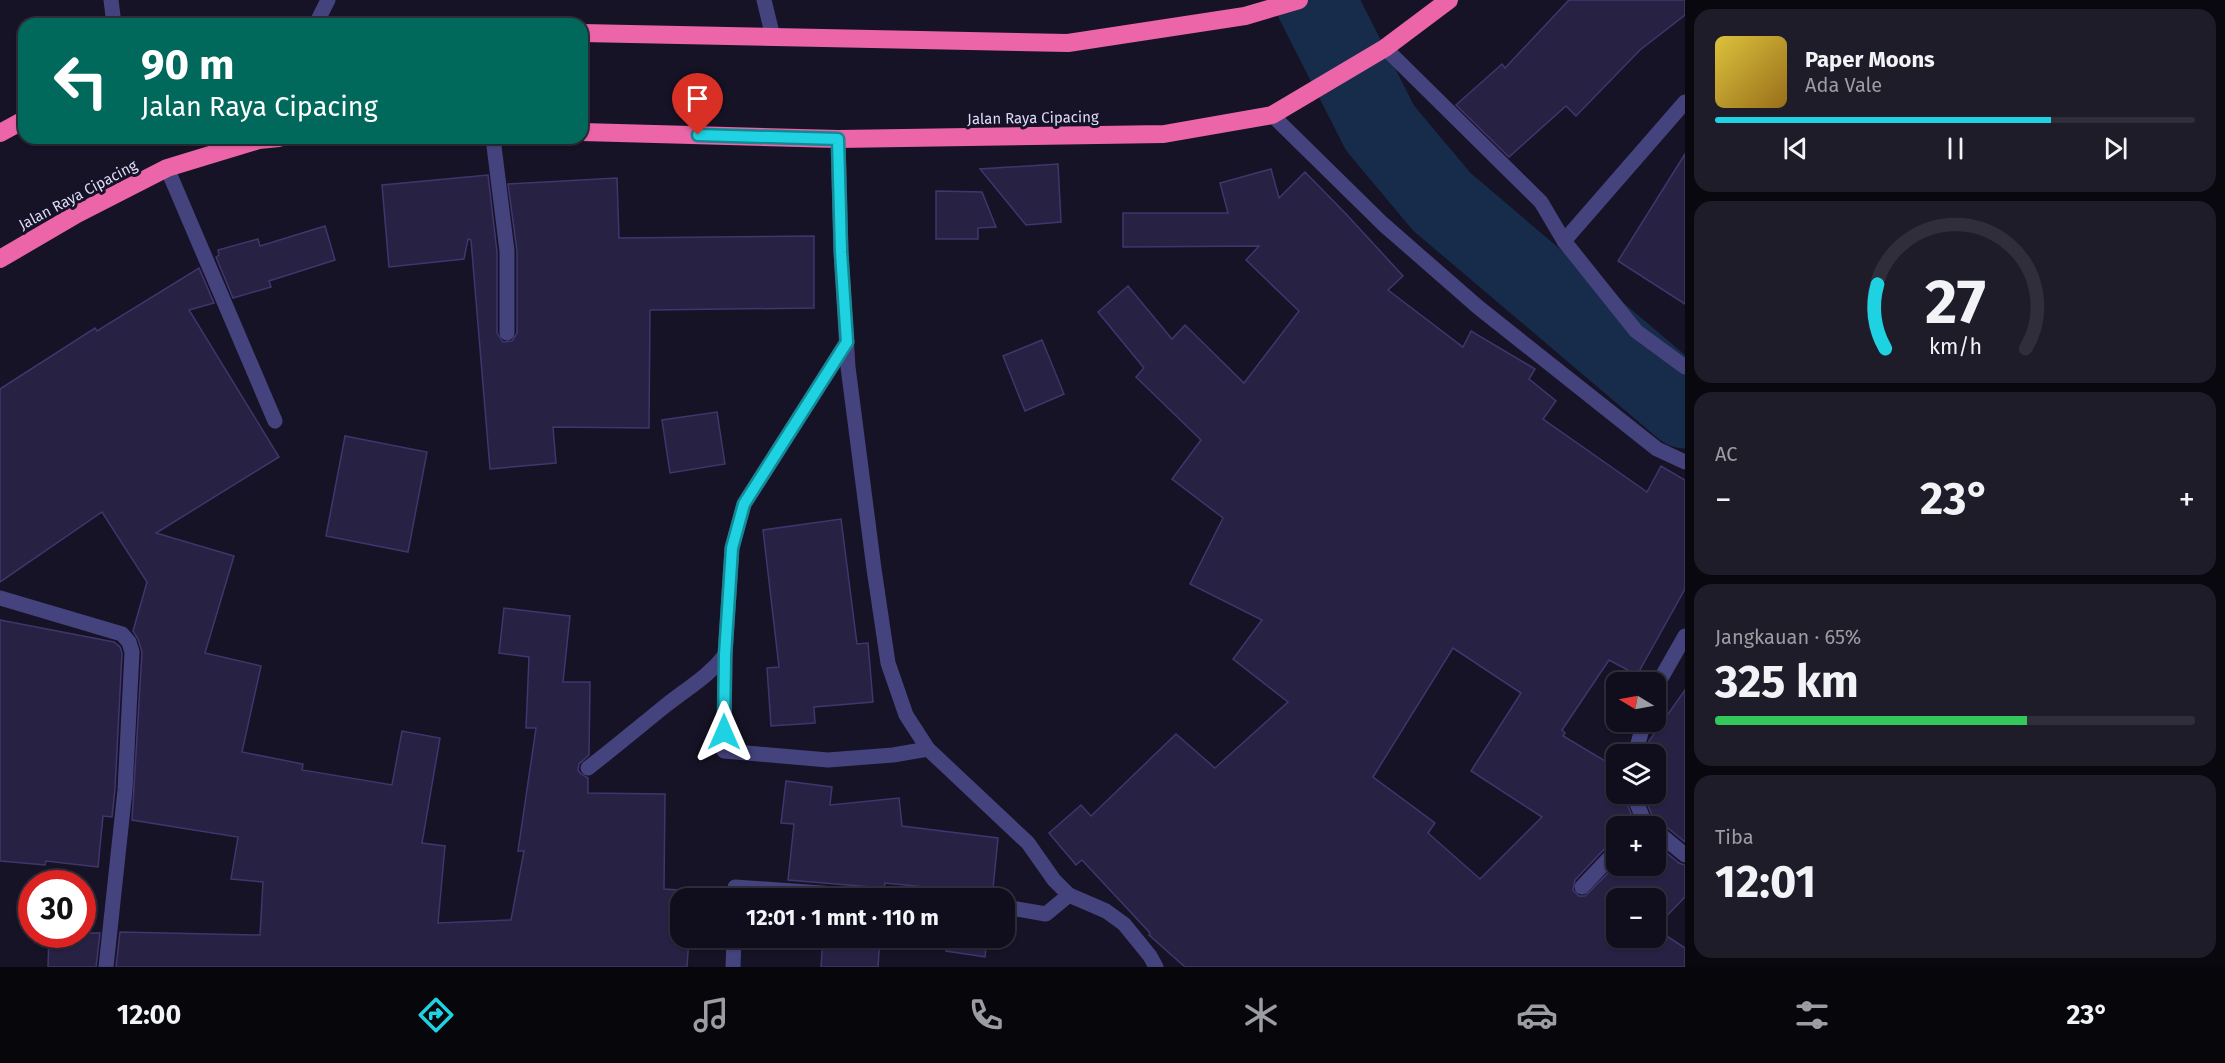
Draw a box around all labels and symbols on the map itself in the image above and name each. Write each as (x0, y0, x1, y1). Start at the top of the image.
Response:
pin (672, 73, 723, 135)
street label: Jalan Raya Cipacing (967, 108, 1099, 128)
street label: Jalan Raya Cipacing (16, 156, 140, 234)
north arrow (1606, 672, 1666, 732)
position arrow (692, 700, 756, 764)
speed limit sign: 30 (18, 870, 96, 948)

